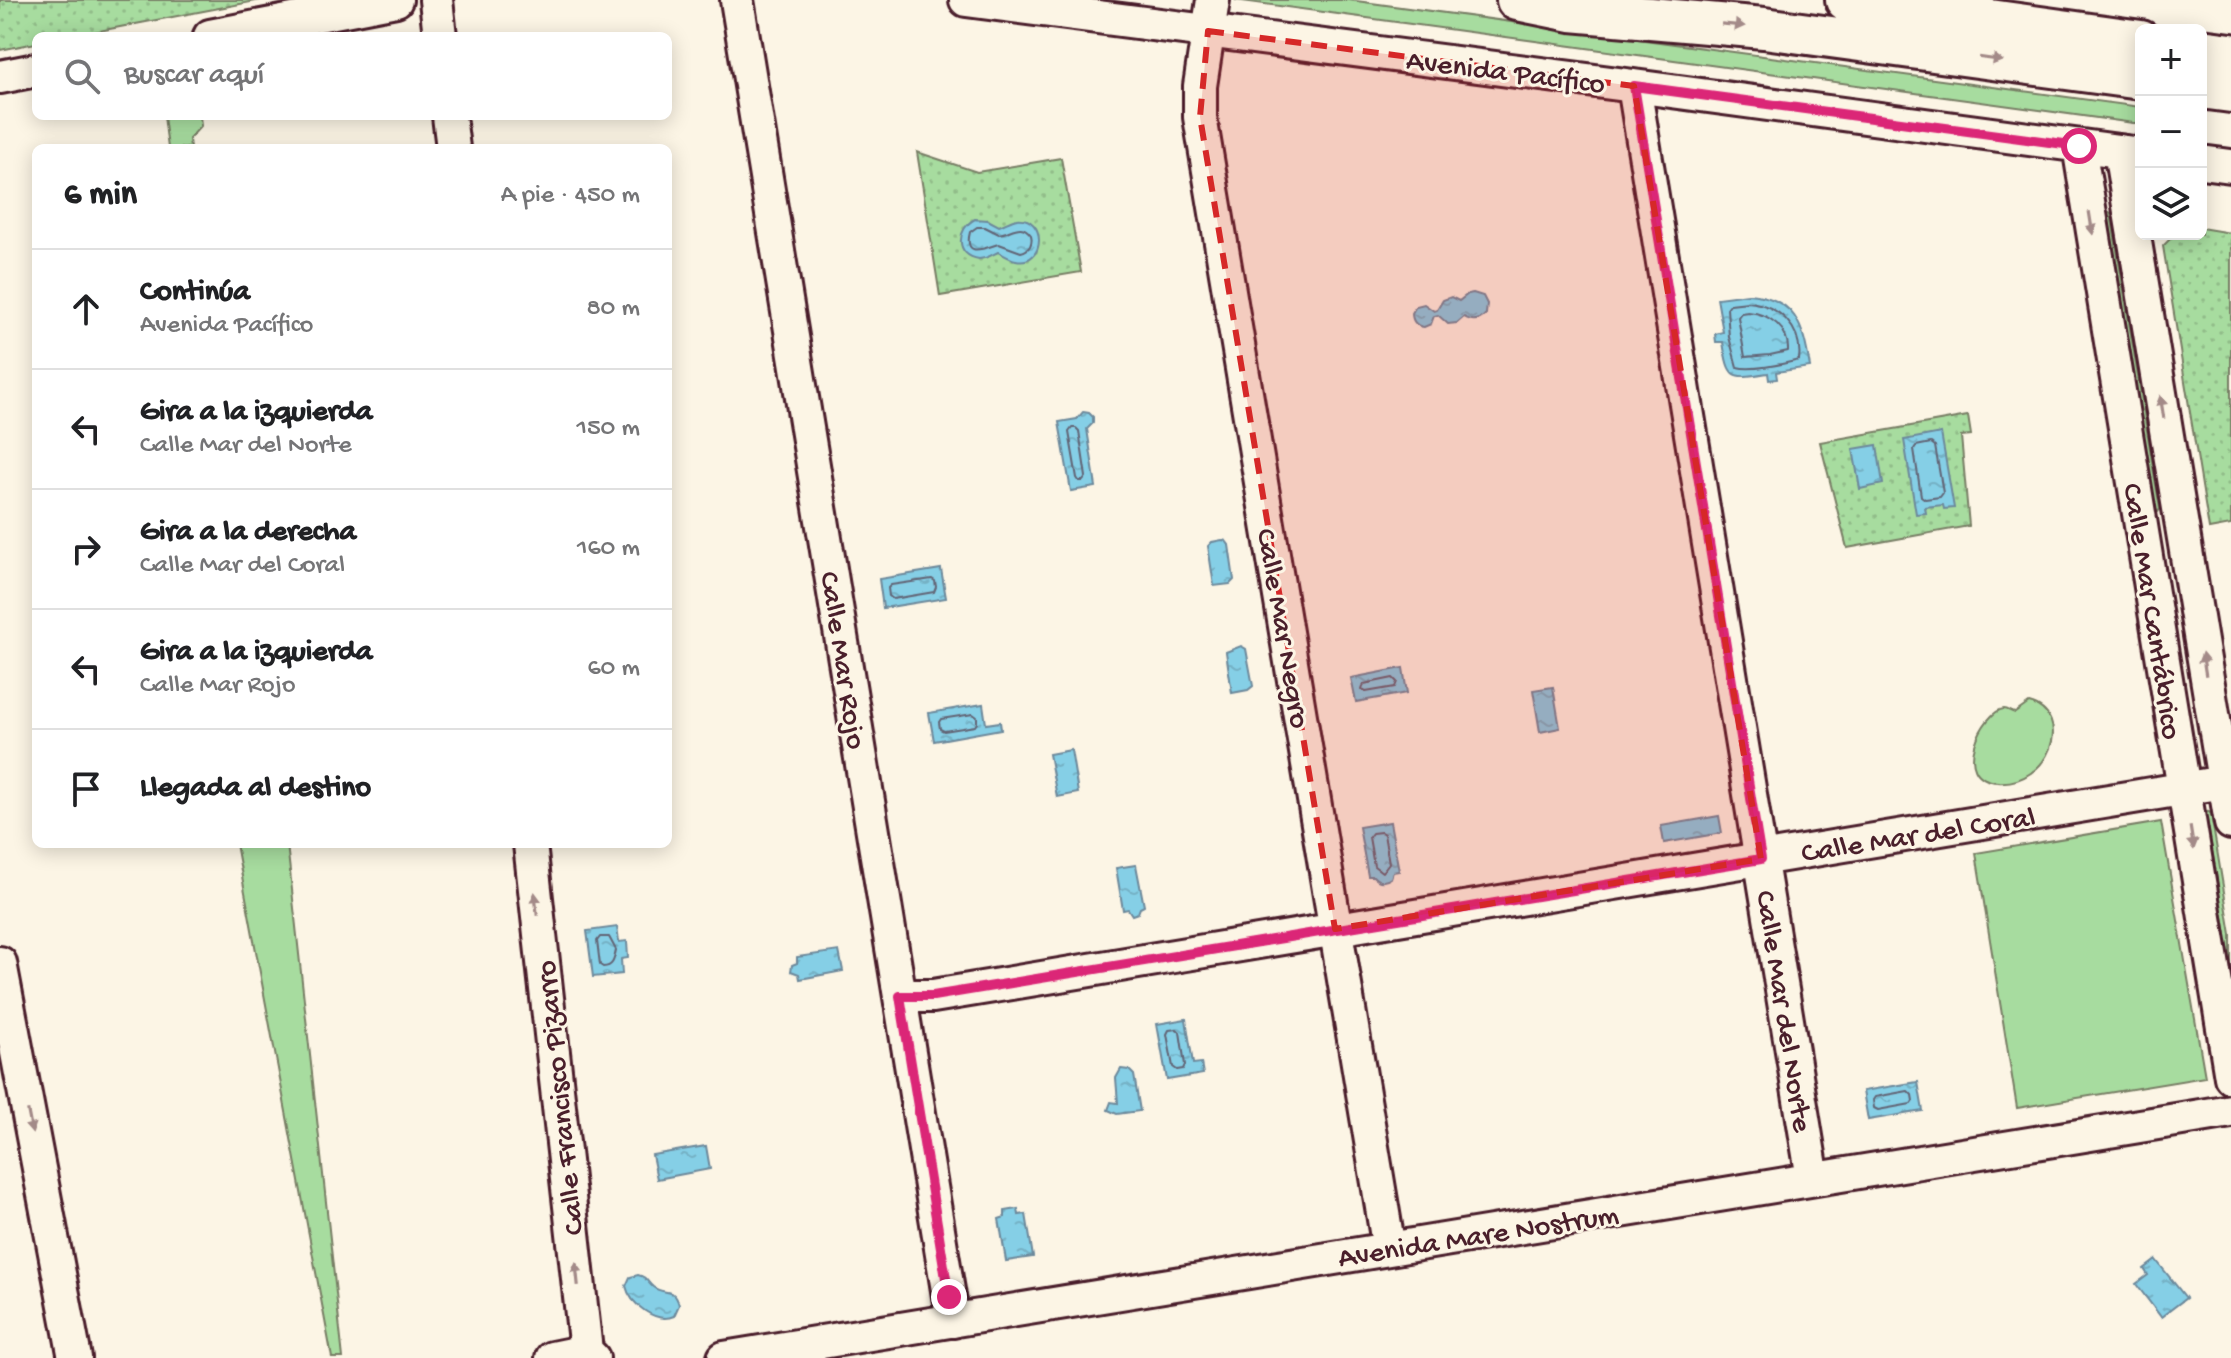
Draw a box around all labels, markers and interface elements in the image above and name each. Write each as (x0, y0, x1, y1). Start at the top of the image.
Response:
one-way arrow (1721, 19, 1746, 32)
map controls (2135, 24, 2207, 240)
button: + (2135, 24, 2207, 96)
search box (32, 32, 672, 120)
street label: Avenida Pacífico (1404, 45, 1607, 104)
one-way arrow (1979, 53, 2004, 66)
icon: search (60, 54, 104, 98)
text: Buscar aquí (124, 59, 264, 94)
button: − (2135, 96, 2207, 168)
route start (2061, 128, 2097, 164)
button: layers (2135, 168, 2207, 240)
text: 6 min (64, 176, 137, 216)
text: A pie · 450 m (501, 181, 640, 212)
one-way arrow (2085, 210, 2098, 235)
text: Continúa (140, 276, 250, 311)
icon: ahead (64, 287, 108, 331)
text: 80 m (586, 294, 640, 325)
text: Avenida Pacífico (140, 311, 313, 342)
one-way arrow (2155, 394, 2168, 419)
text: Gira a la izquierda (140, 396, 373, 431)
icon: left (64, 407, 108, 451)
text: 150 m (576, 414, 640, 445)
text: Calle Mar del Norte (140, 431, 352, 462)
street label: Calle Mar Cantábrico (2112, 481, 2187, 742)
text: Gira a la derecha (140, 516, 356, 551)
street label: Calle Mar Negro (1246, 526, 1315, 731)
icon: right (64, 527, 108, 571)
text: 160 m (577, 534, 640, 565)
text: Calle Mar del Coral (140, 551, 345, 582)
street label: Calle Mar Rojo (809, 569, 872, 752)
text: Gira a la izquierda (140, 636, 373, 671)
icon: left (64, 647, 108, 691)
one-way arrow (2198, 651, 2210, 676)
text: 60 m (587, 654, 640, 685)
text: Calle Mar Rojo (140, 671, 296, 702)
icon: arrive (64, 767, 108, 811)
text: Llegada al destino (140, 772, 371, 807)
street label: Calle Mar del Coral (1799, 802, 2038, 873)
one-way arrow (2186, 826, 2198, 851)
street label: Calle Mar del Norte (1745, 888, 1818, 1136)
one-way arrow (530, 891, 543, 916)
street label: Calle Francisco Pizarro (531, 958, 594, 1237)
one-way arrow (24, 1110, 37, 1135)
street label: Avenida Mare Nostrum (1336, 1199, 1622, 1278)
one-way arrow (571, 1261, 584, 1286)
route end (931, 1279, 967, 1315)

